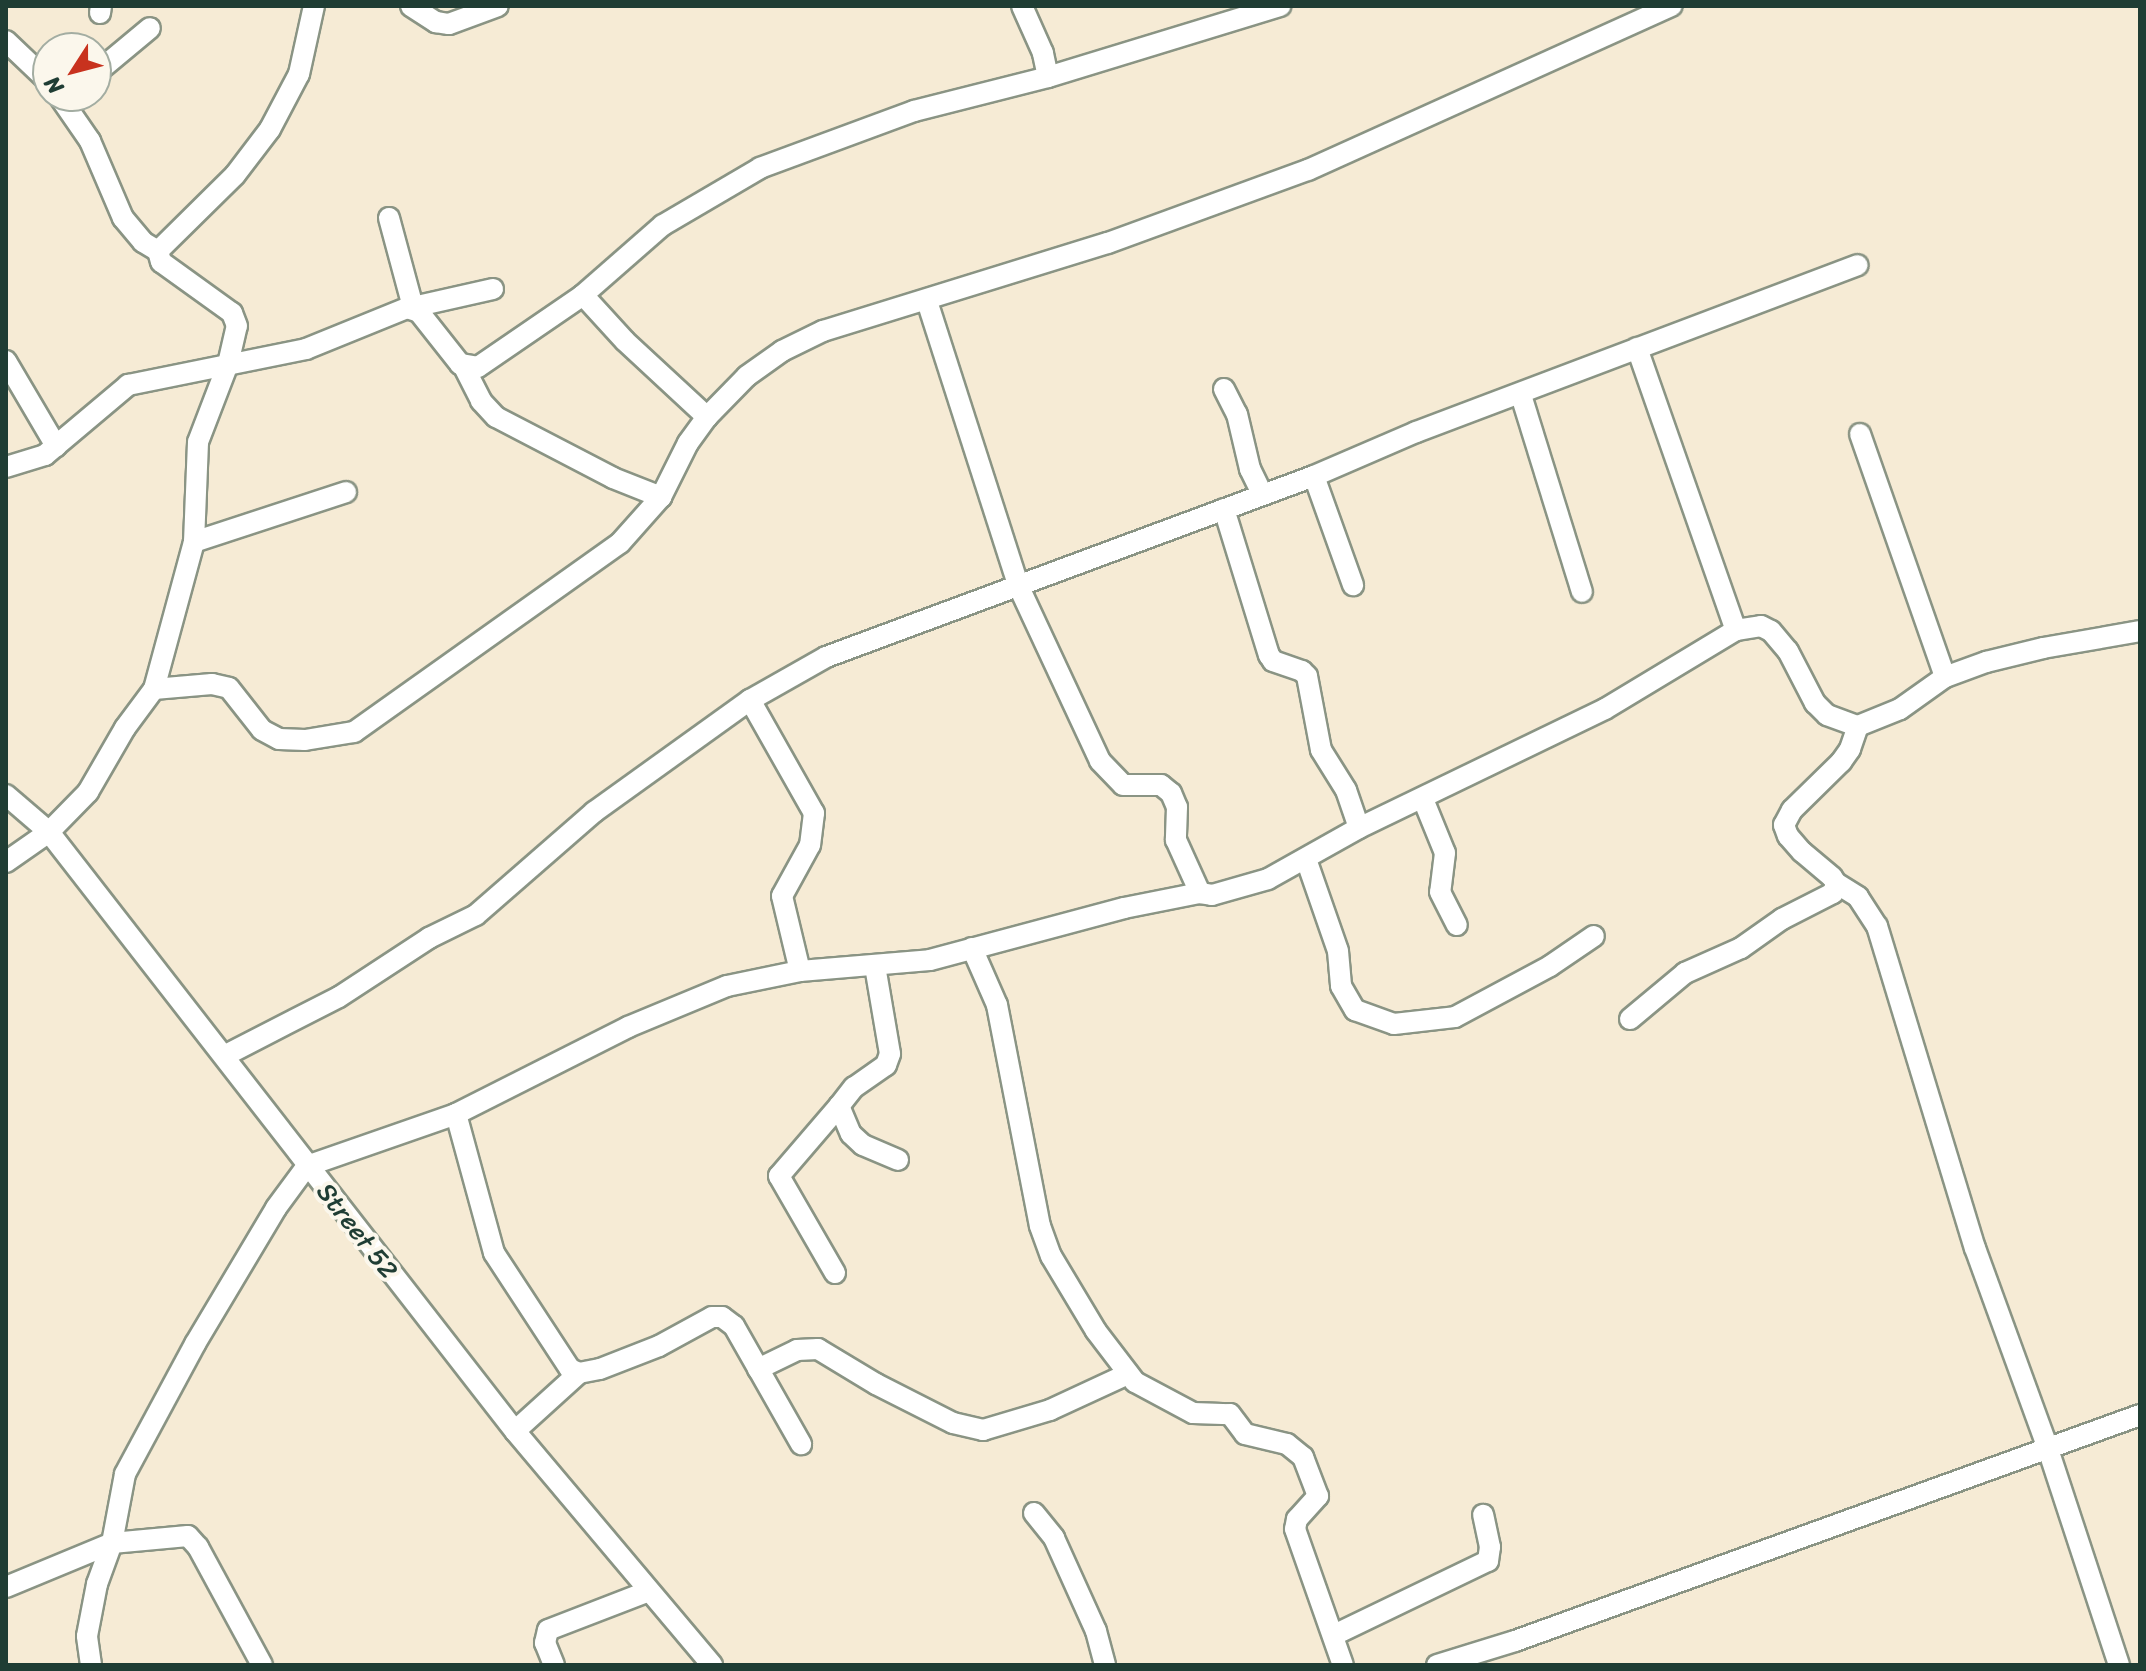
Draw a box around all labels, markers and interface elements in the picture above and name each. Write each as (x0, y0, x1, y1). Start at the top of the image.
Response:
north arrow (32, 32, 112, 112)
text: N (34, 68, 74, 103)
street label: Street 52 (310, 1177, 404, 1285)

